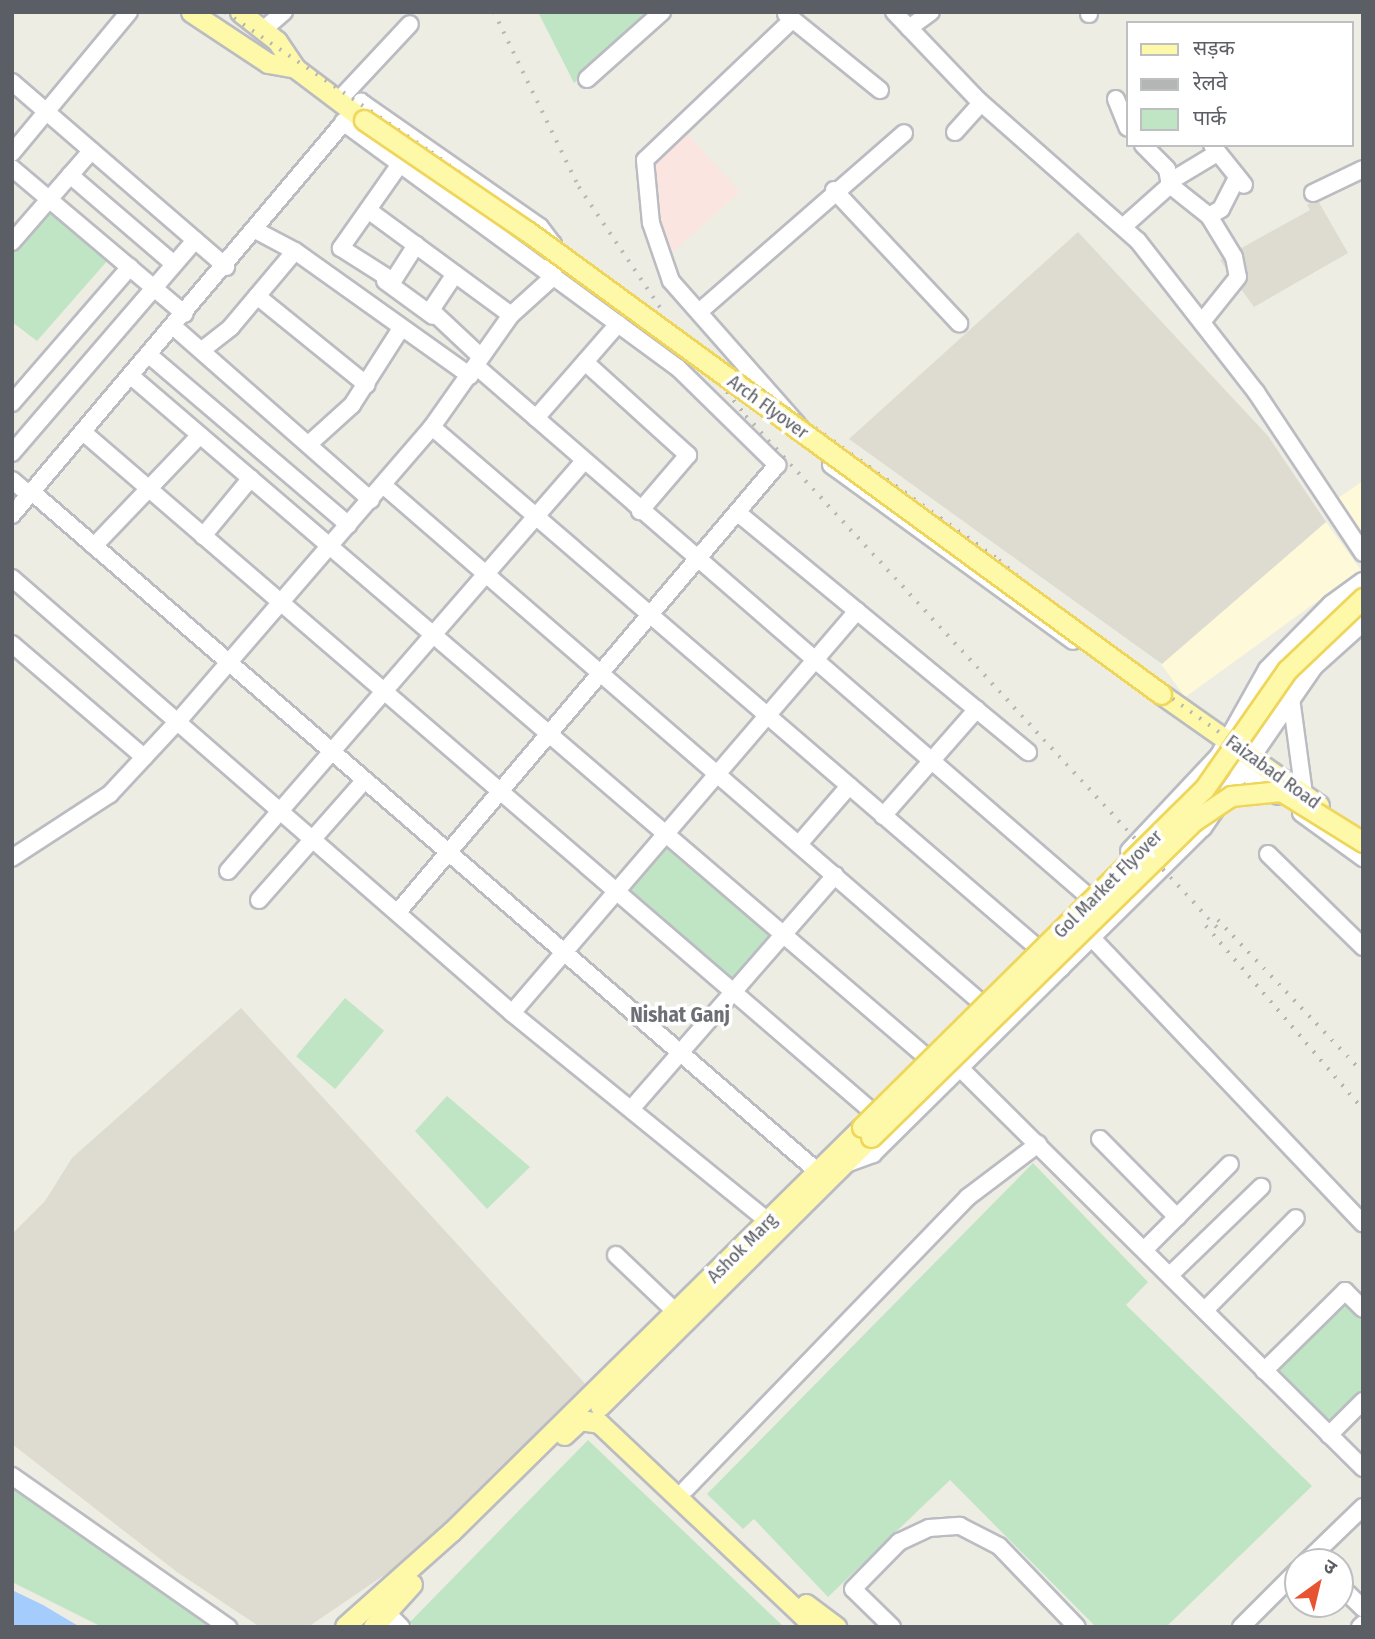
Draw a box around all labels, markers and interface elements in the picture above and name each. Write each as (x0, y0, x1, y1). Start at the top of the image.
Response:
legend (1126, 21, 1354, 147)
text: सड़क (1193, 35, 1235, 61)
text: रेलवे (1193, 70, 1228, 96)
text: पार्क (1193, 105, 1227, 131)
street label: Arch Flyover (723, 370, 813, 444)
street label: Faizabad Road (1221, 730, 1325, 814)
street label: Gol Market Flyover (1049, 825, 1167, 943)
district label: Nishat Ganj (630, 1002, 730, 1028)
street label: Ashok Marg (702, 1208, 782, 1288)
north arrow (1284, 1548, 1354, 1618)
text: उ (1319, 1554, 1341, 1579)

